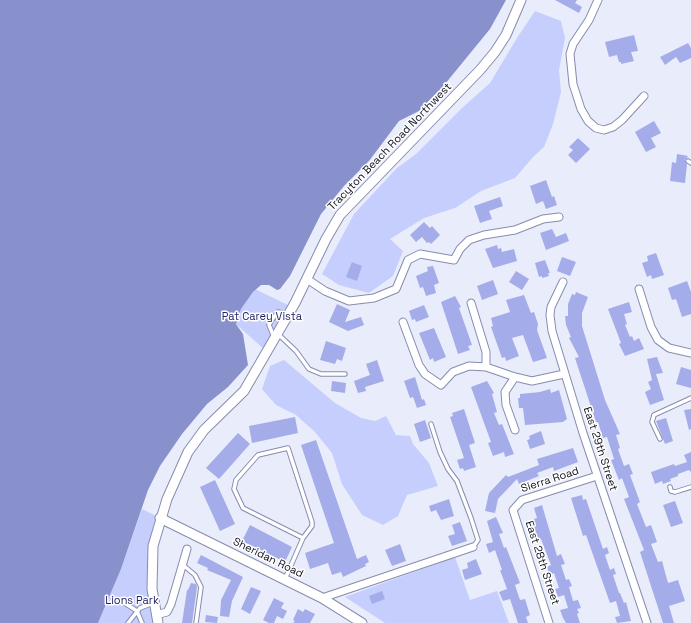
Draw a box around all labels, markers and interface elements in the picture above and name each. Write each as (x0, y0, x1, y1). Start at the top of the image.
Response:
street label: Tracyton Beach Road Northwest (325, 80, 455, 214)
park label: Pat Carey Vista (222, 310, 302, 324)
street label: East 29th Street (580, 405, 620, 493)
street label: Sierra Road (519, 464, 581, 496)
street label: East 28th Street (522, 519, 562, 607)
street label: Sheridan Road (231, 535, 305, 581)
park label: Lions Park (105, 594, 159, 608)

